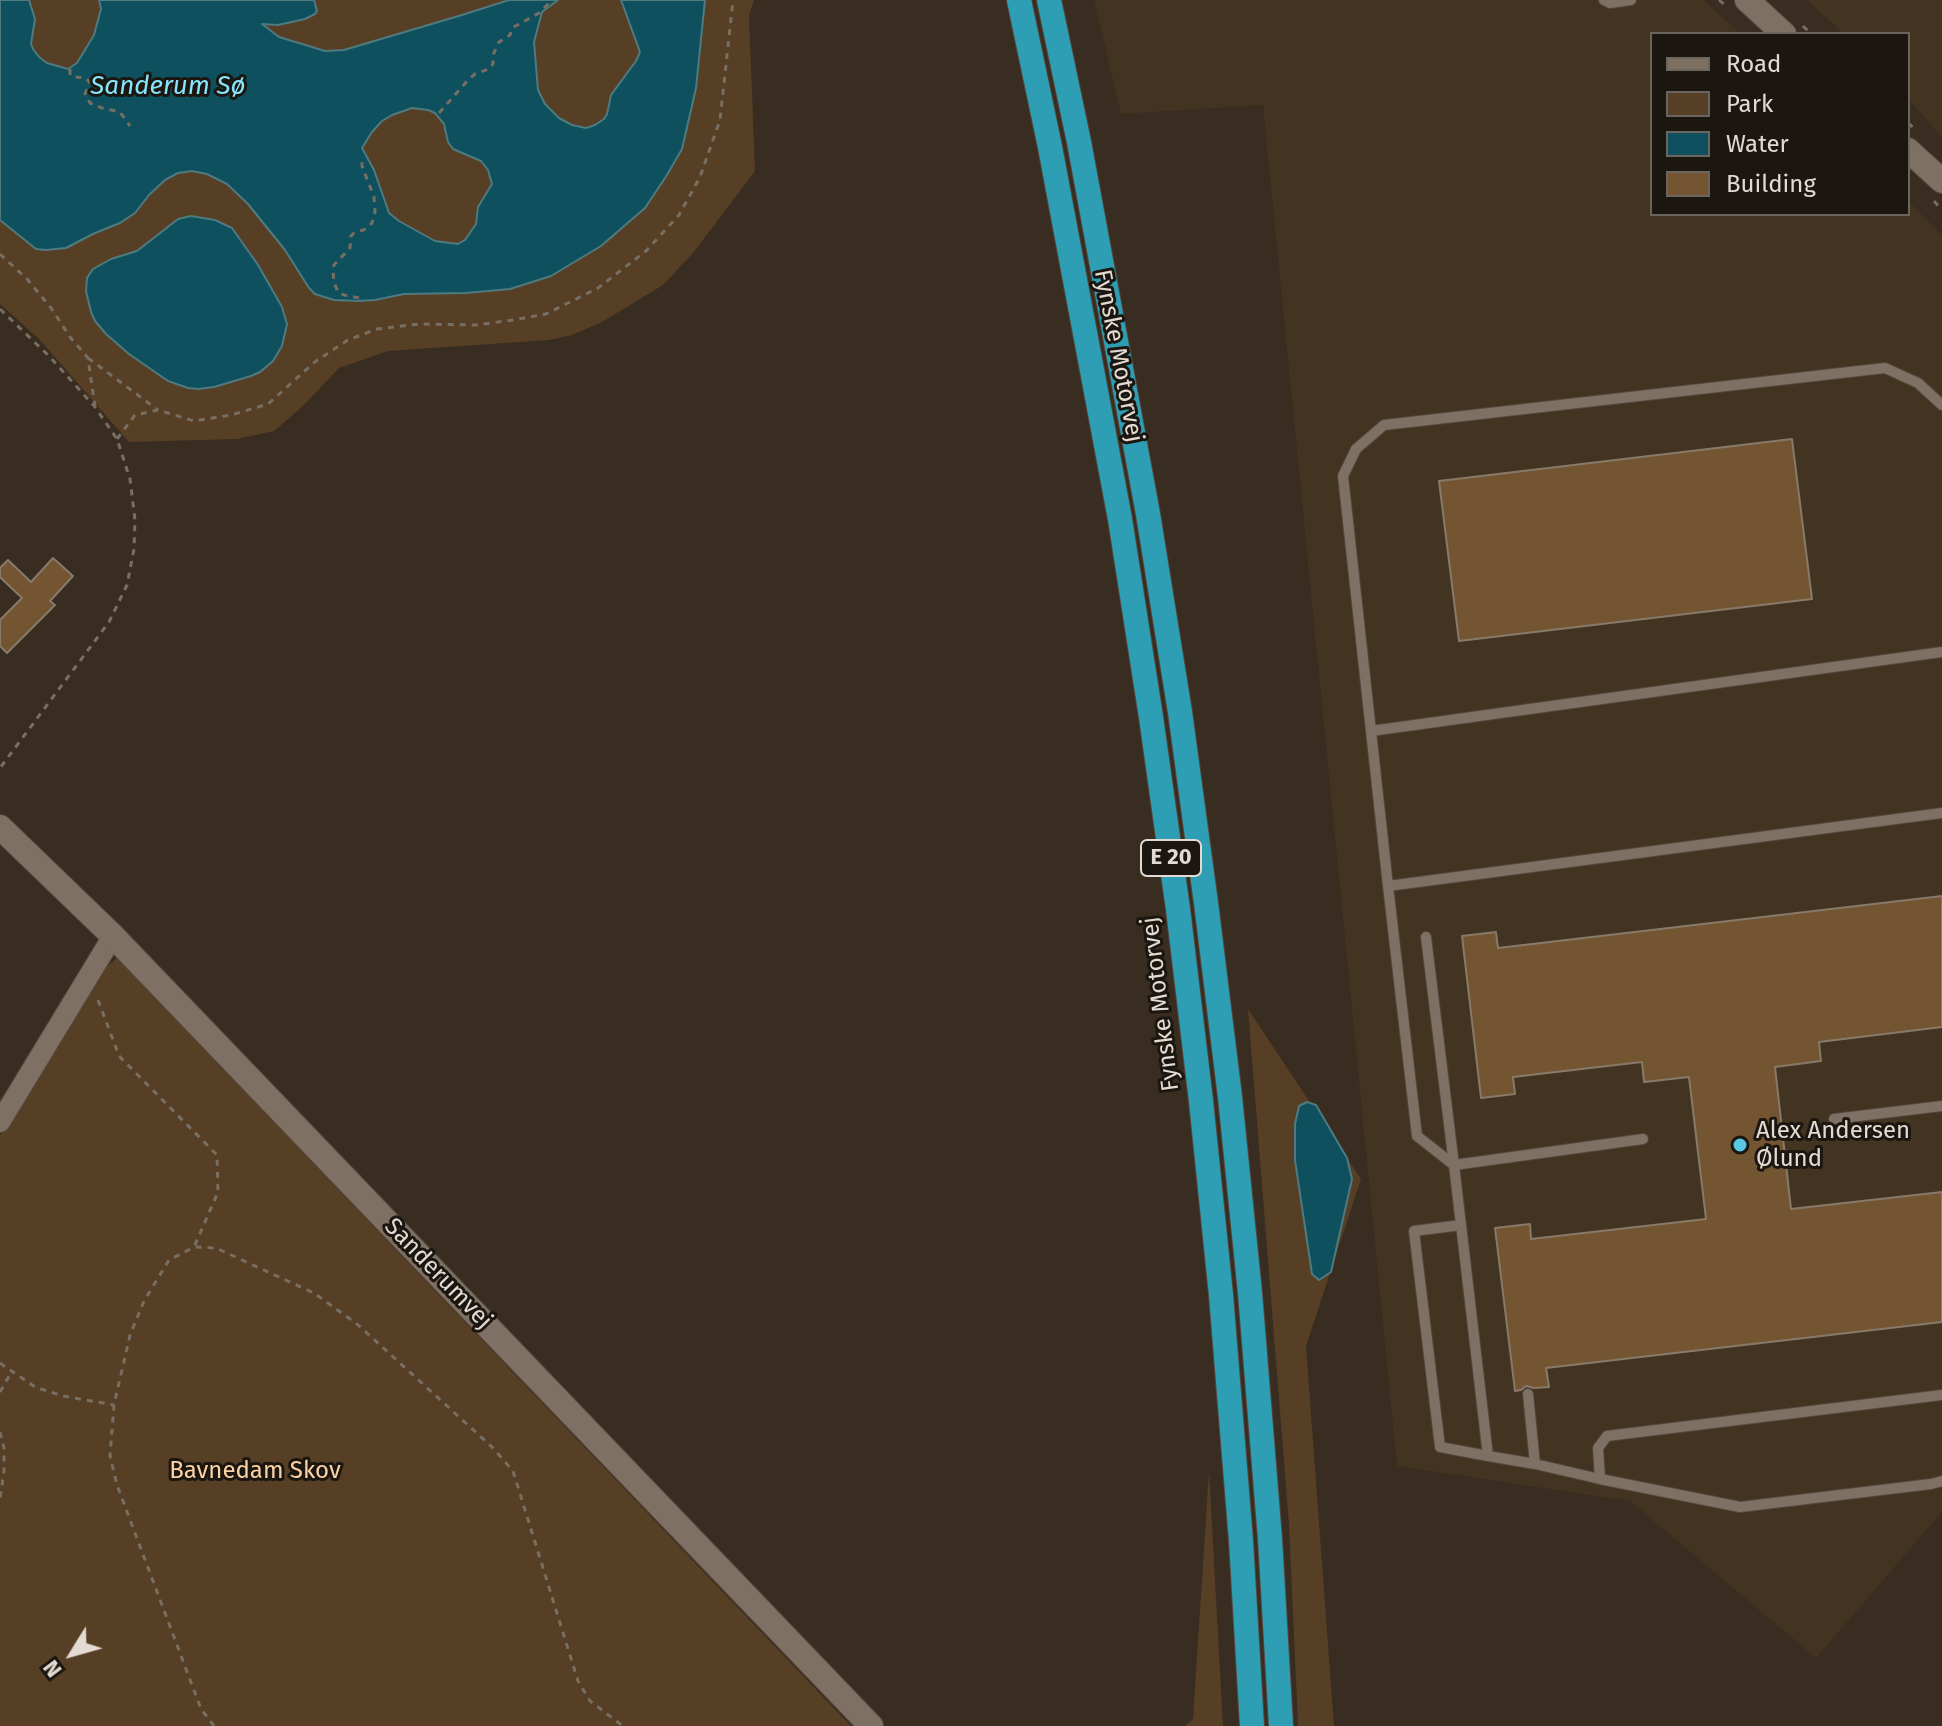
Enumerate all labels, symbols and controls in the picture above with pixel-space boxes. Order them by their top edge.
legend [1650,32,1910,216]
text: Road [1726,50,1781,78]
water label: Sanderum Sø [90,71,246,103]
text: Park [1726,90,1773,118]
text: Water [1726,130,1789,158]
text: Building [1726,170,1816,198]
street label: Fynske Motorvej [1087,267,1149,445]
road number: E 20 [1141,840,1201,876]
street label: Fynske Motorvej [1136,915,1186,1093]
place label: Alex Andersen Ølund [1756,1117,1910,1173]
marker: Alex Andersen Ølund [1731,1136,1749,1154]
street label: Sanderumvej [378,1213,498,1335]
park label: Bavnedam Skov [169,1457,341,1485]
north arrow [32,1614,112,1694]
text: N [37,1655,68,1683]

